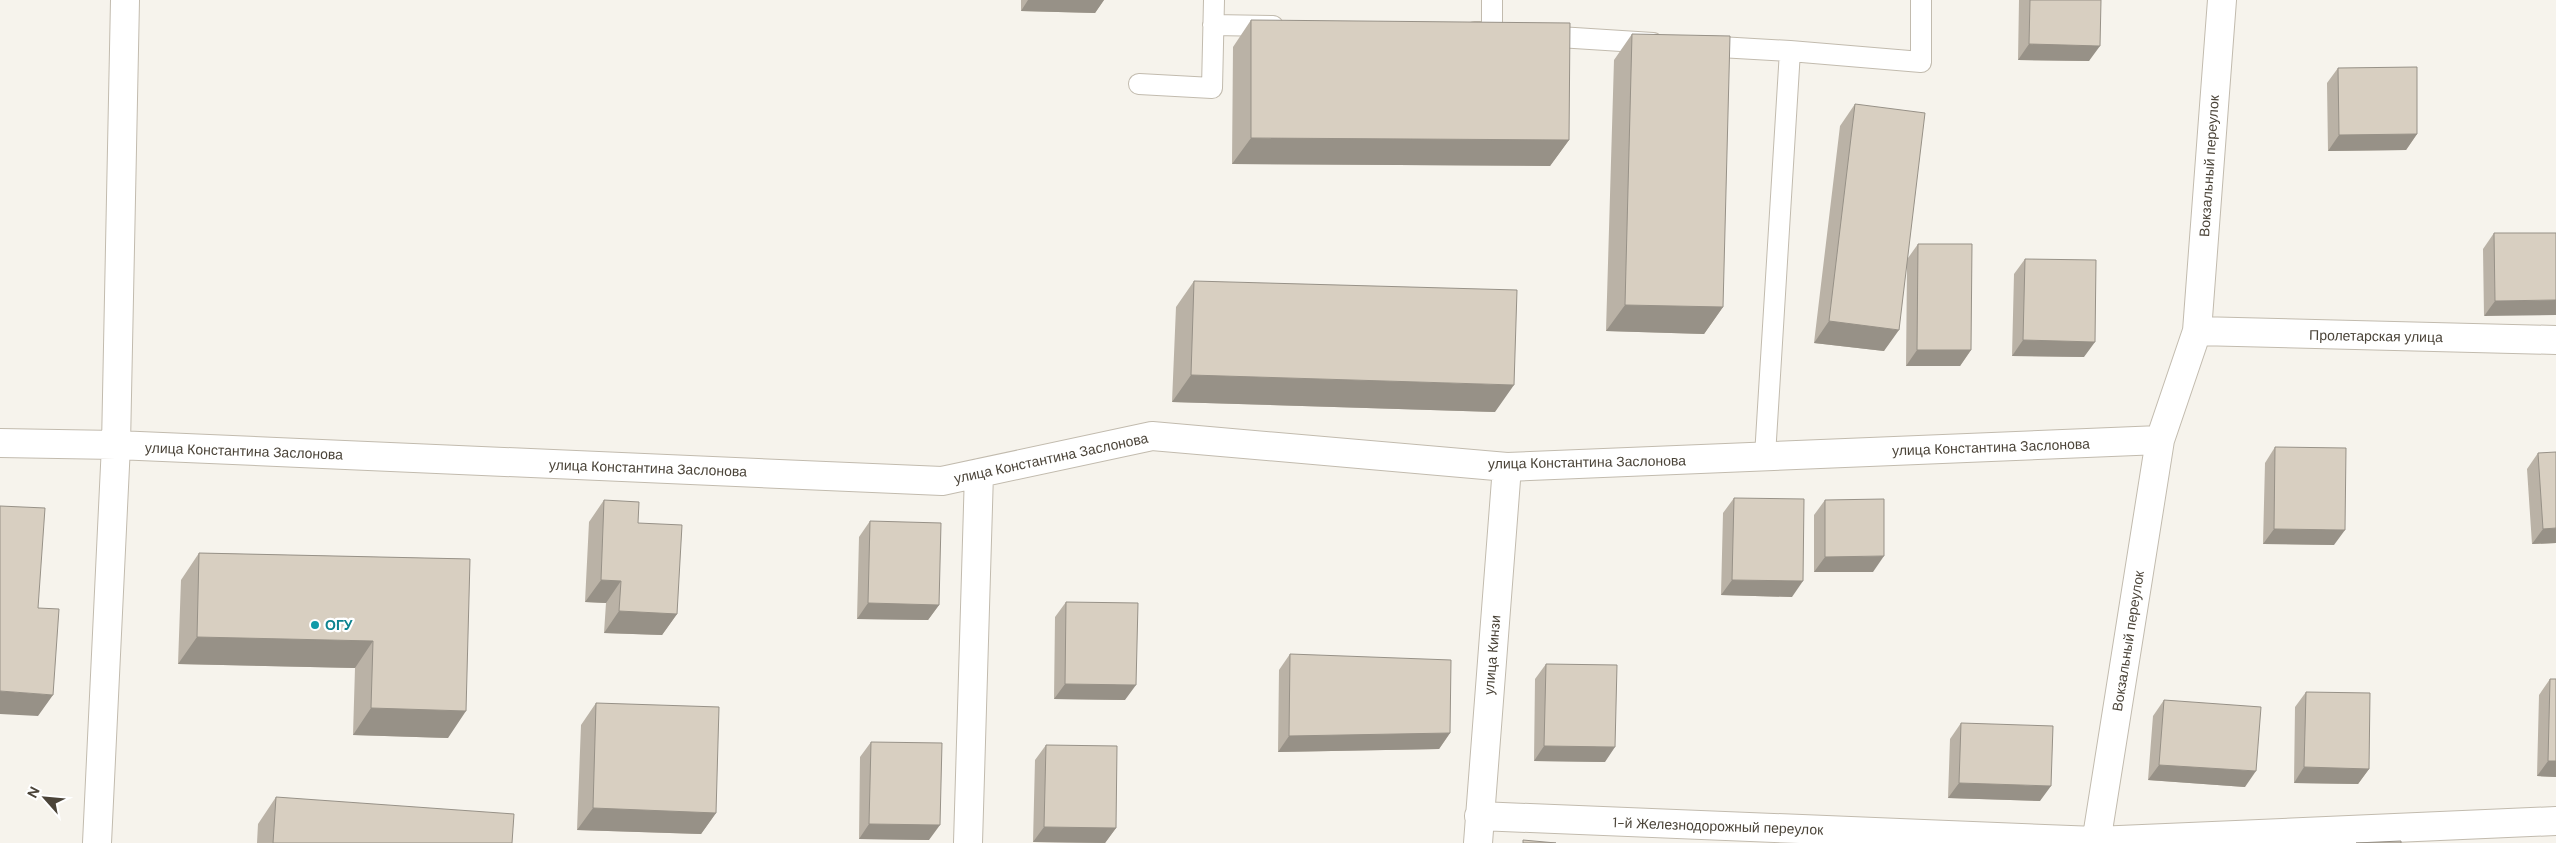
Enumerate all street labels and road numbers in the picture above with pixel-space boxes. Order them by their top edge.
street label: Вокзальный переулок [2195,94,2223,238]
street label: Пролетарская улица [2309,326,2443,346]
street label: улица Константина Заслонова [952,429,1150,487]
street label: улица Константина Заслонова [1892,435,2090,459]
street label: улица Константина Заслонова [145,439,343,463]
street label: улица Константина Заслонова [1488,451,1686,473]
street label: улица Константина Заслонова [549,456,747,480]
street label: Вокзальный переулок [2108,569,2148,713]
street label: улица Кинзи [1480,614,1504,696]
street label: 1-й Железнодорожный переулок [1612,813,1824,839]

